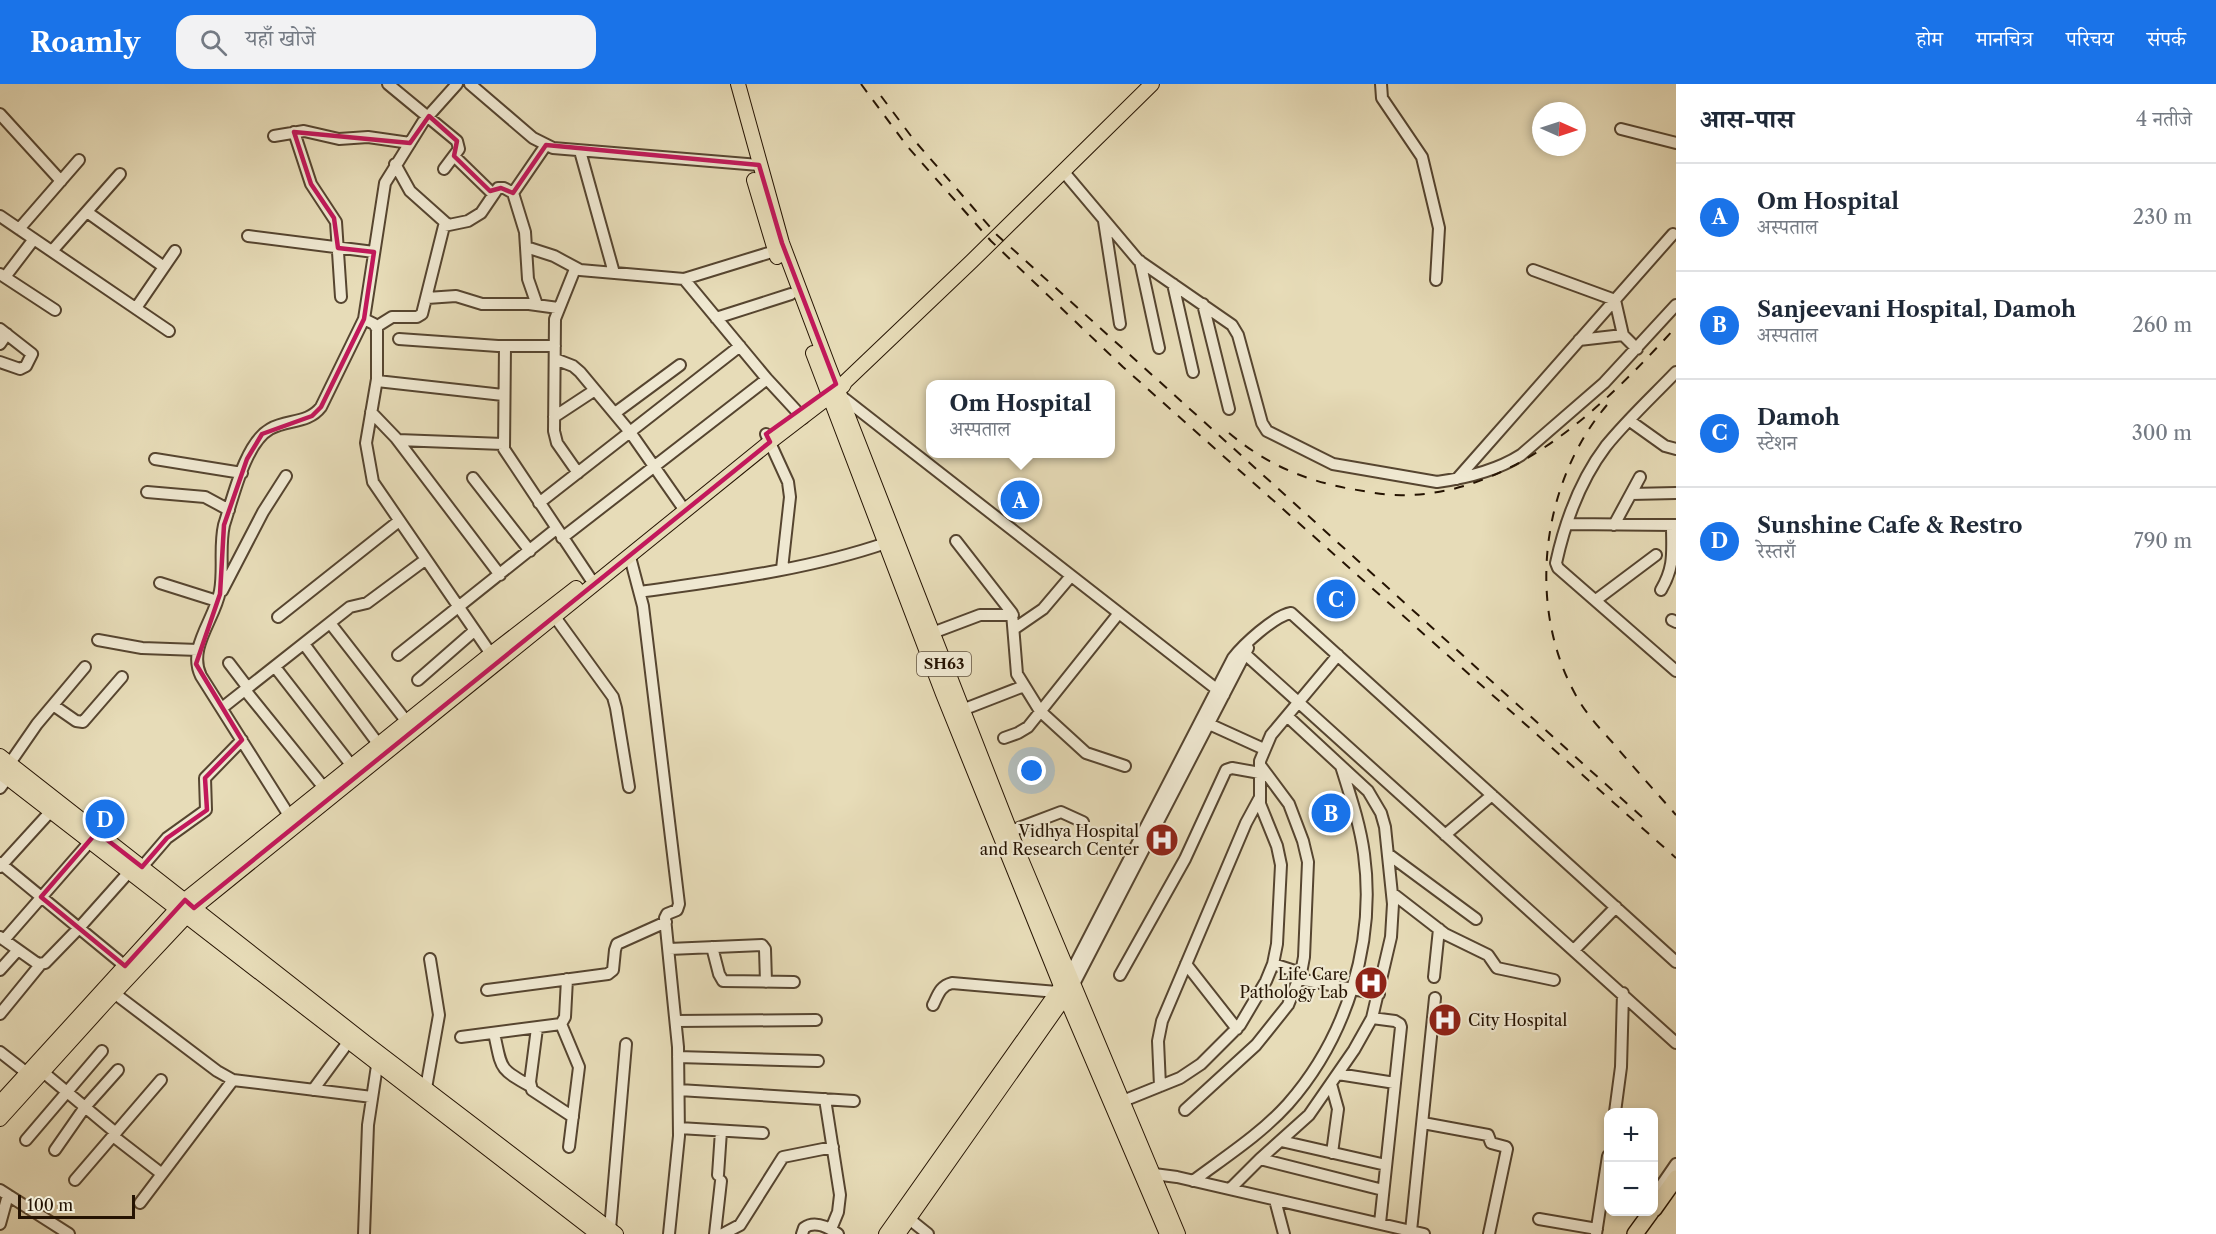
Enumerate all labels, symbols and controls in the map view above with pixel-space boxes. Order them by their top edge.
search box [176,15,596,69]
text: Roamly [30,25,140,59]
text: यहाँ खोजें [245,25,315,52]
icon: search [197,26,230,59]
text: होम [1916,26,1943,51]
text: मानचित्र [1976,26,2033,51]
text: परिचय [2066,26,2114,51]
text: संपर्क [2147,26,2186,51]
north arrow [1532,102,1586,156]
text: आस-पास [1700,103,1794,135]
text: 4 नतीजे [2136,107,2192,131]
text: Om Hospital [1757,188,1899,215]
text: A [1712,205,1727,229]
text: 230 m [2133,205,2192,229]
text: अस्पताल [1757,215,1818,239]
text: Sanjeevani Hospital, Damoh [1757,296,2076,323]
text: B [1712,313,1727,337]
text: 260 m [2132,313,2192,337]
text: अस्पताल [1757,323,1818,347]
popup [926,380,1115,458]
text: Om Hospital [949,390,1092,417]
text: Damoh [1757,404,1840,431]
text: अस्पताल [949,417,1010,441]
text: C [1711,421,1728,445]
text: 300 m [2132,421,2192,445]
text: स्टेशन [1757,431,1797,455]
pin: A [1000,478,1040,522]
text: Sunshine Cafe & Restro [1757,512,2022,539]
text: D [1711,529,1728,553]
text: 790 m [2134,529,2192,553]
text: रेस्तराँ [1757,539,1795,563]
pin: C [1316,576,1356,622]
road number: SH63 [917,652,971,676]
your location [1017,756,1046,785]
pin: B [1312,790,1350,836]
pin: D [86,796,124,842]
place label: Vidhya Hospital and Research Center [980,821,1139,859]
hospital icon: Vidhya Hospital and Research Center [1144,822,1180,858]
place label: Life Care Pathology Lab [1239,964,1348,1002]
hospital icon: Life Care Pathology Lab [1353,965,1389,1001]
hospital icon: City Hospital [1427,1002,1463,1038]
place label: City Hospital [1468,1010,1567,1030]
map controls [1604,1108,1658,1216]
button: + [1604,1108,1658,1162]
button: − [1604,1162,1658,1216]
scale bar [18,1192,135,1220]
text: 100 m [27,1195,73,1215]

